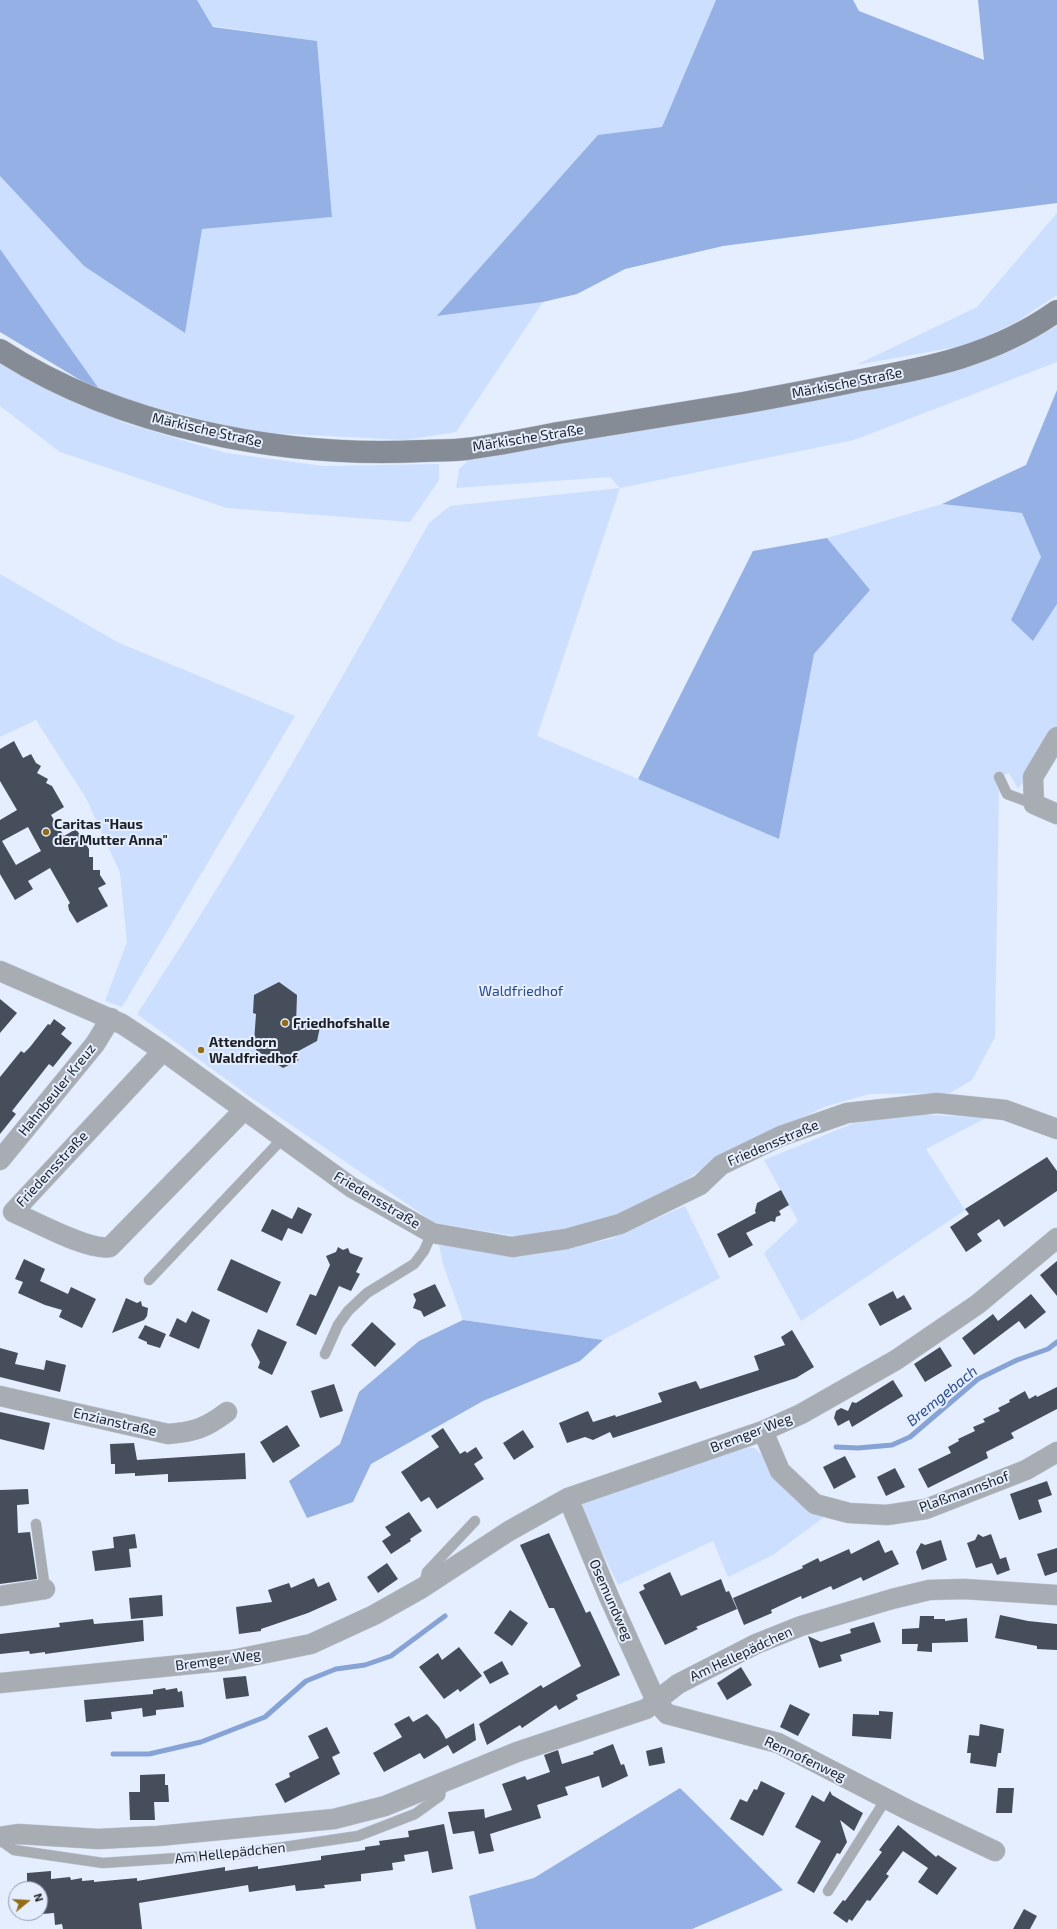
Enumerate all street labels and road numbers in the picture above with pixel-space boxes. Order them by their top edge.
street label: Märkische Straße [790,364,904,402]
street label: Märkische Straße [150,409,264,451]
street label: Märkische Straße [471,421,585,455]
street label: Hahnbeuler Kreuz [15,1041,99,1139]
street label: Friedensstraße [725,1116,821,1170]
street label: Friedensstraße [13,1128,91,1210]
street label: Friedensstraße [331,1168,423,1232]
street label: Enzianstraße [72,1404,158,1440]
street label: Bremger Weg [708,1410,794,1456]
street label: Plaßmannshof [917,1468,1011,1516]
street label: Osemundweg [586,1557,636,1643]
street label: Am Hellepädchen [687,1623,795,1685]
street label: Bremger Weg [174,1646,262,1674]
street label: Rennofenweg [762,1733,848,1785]
street label: Am Hellepädchen [174,1839,286,1867]

